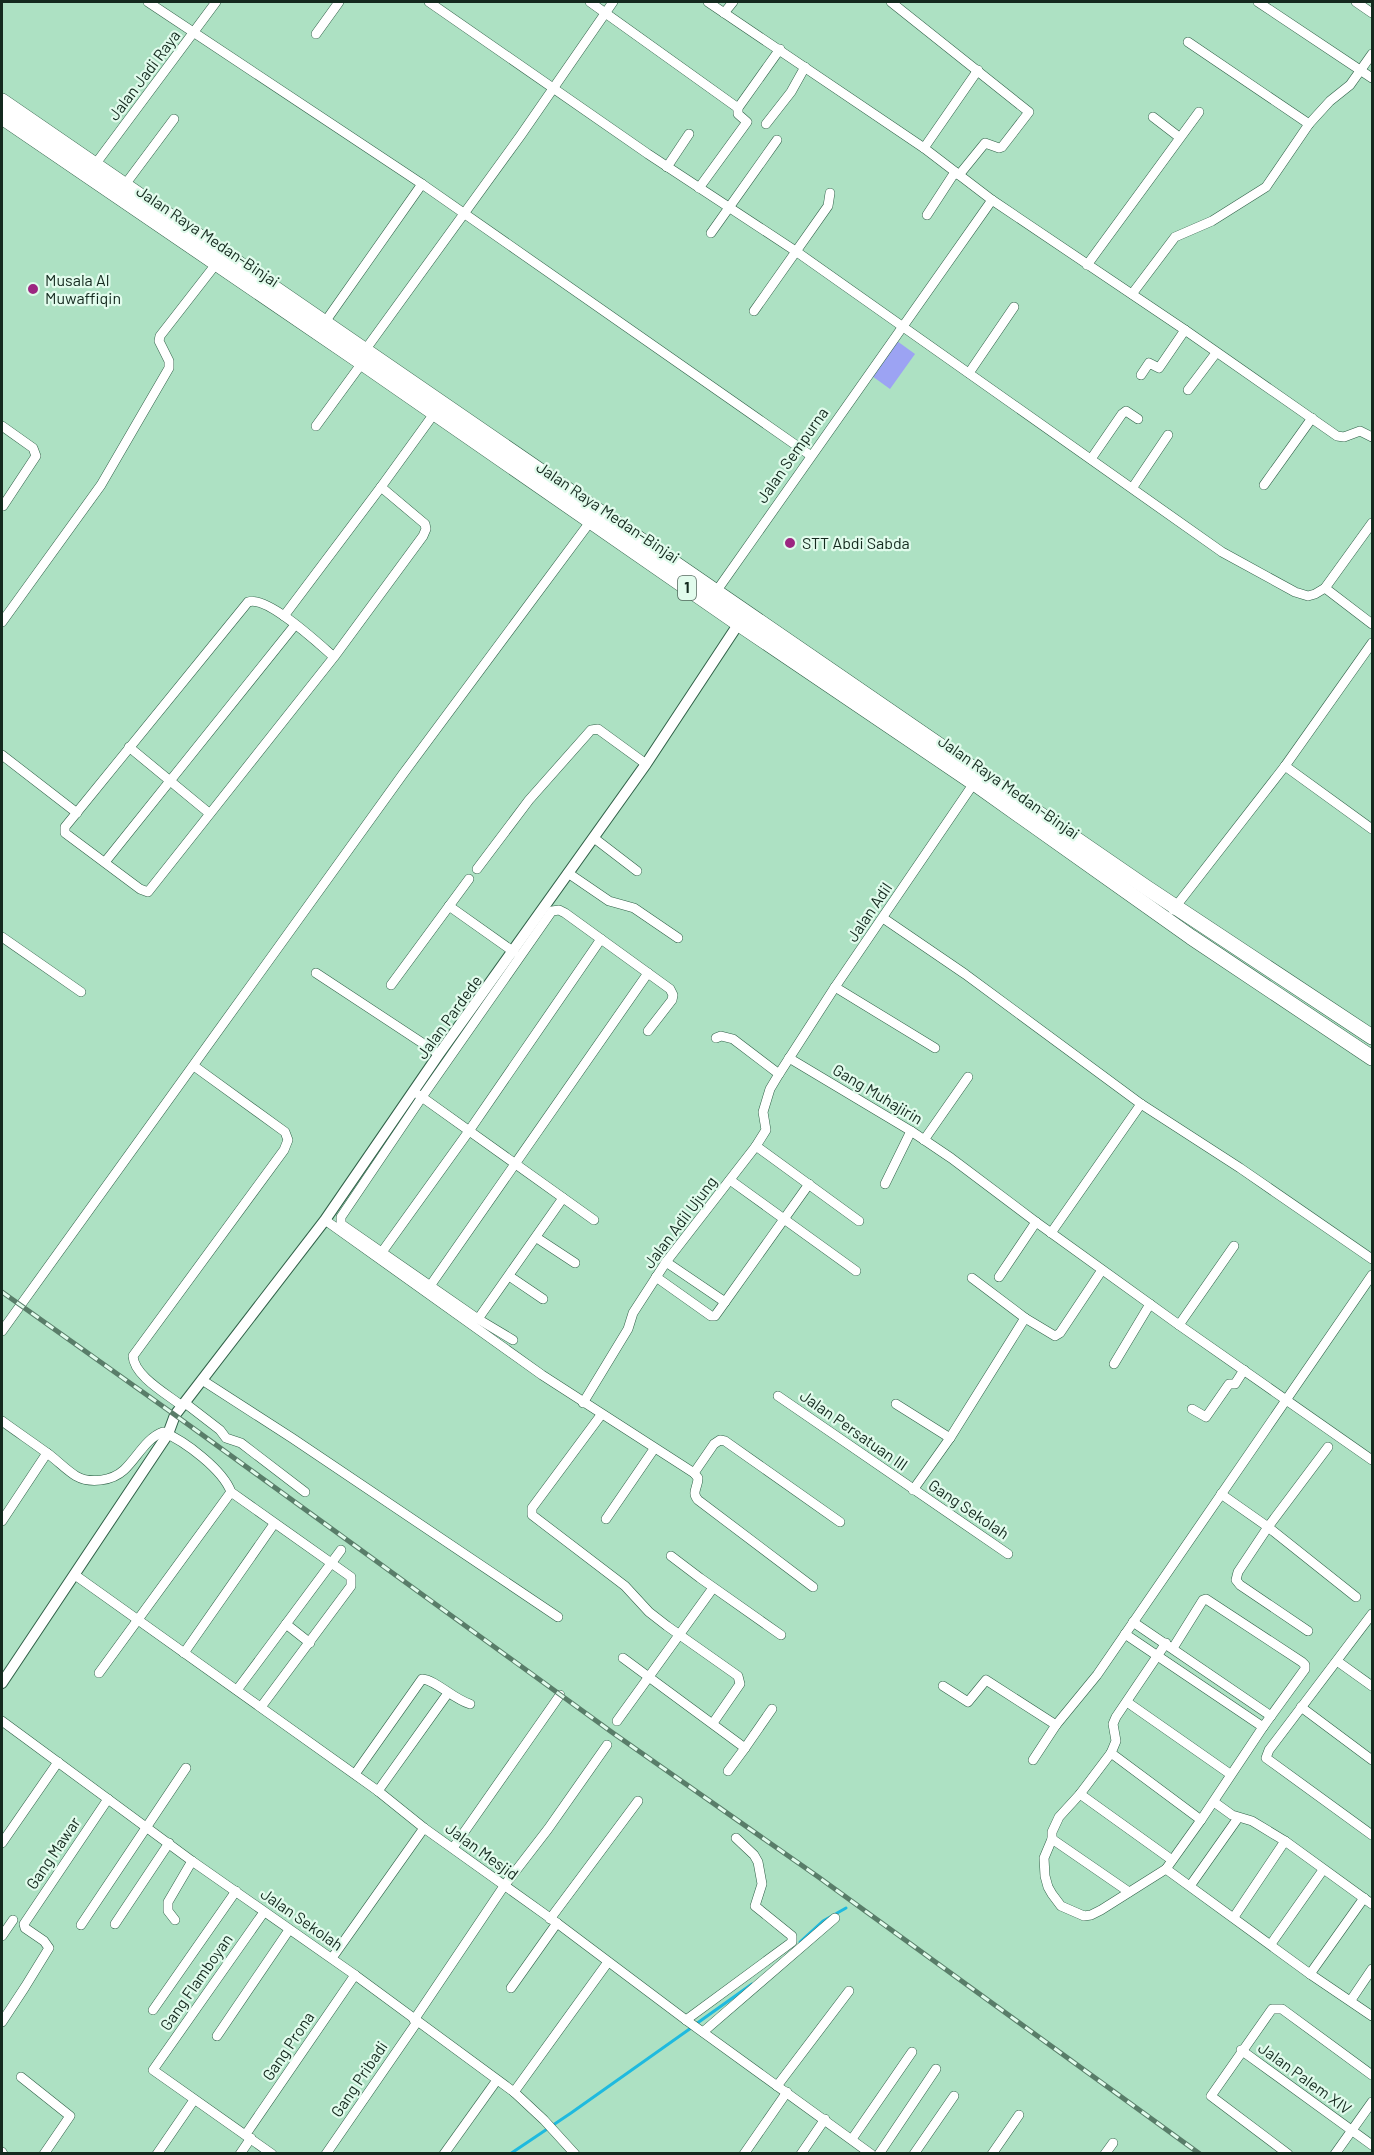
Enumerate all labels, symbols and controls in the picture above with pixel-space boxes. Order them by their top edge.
street label: Jalan Jadi Raya [104,26,184,123]
street label: Jalan Raya Medan-Binjai [133,181,283,290]
place label: Musala Al Muwaffiqin [45,270,121,307]
marker: Musala Al Muwaffiqin [26,282,40,296]
street label: Jalan Sempurna [752,403,832,506]
street label: Jalan Raya Medan-Binjai [533,457,683,566]
place label: STT Abdi Sabda [802,533,910,552]
marker: STT Abdi Sabda [783,536,797,550]
road number: 1 [678,576,696,600]
street label: Jalan Raya Medan-Binjai [935,731,1084,843]
street label: Jalan Adil [842,879,895,945]
street label: Jalan Pardede [412,971,485,1062]
street label: Gang Muhajirin [830,1059,927,1128]
street label: Jalan Adil Ujung [639,1172,720,1271]
street label: Jalan Persatuan III [797,1385,912,1474]
street label: Gang Sekolah [925,1475,1013,1542]
street label: Gang Mawar [21,1813,84,1892]
street label: Jalan Mesjid [442,1818,522,1883]
street label: Jalan Sekolah [258,1883,347,1954]
street label: Gang Flamboyan [155,1930,236,2034]
street label: Gang Prona [258,2008,318,2084]
street label: Gang Pribadi [326,2037,391,2120]
street label: Jalan Palem XIV [1255,2037,1356,2118]

